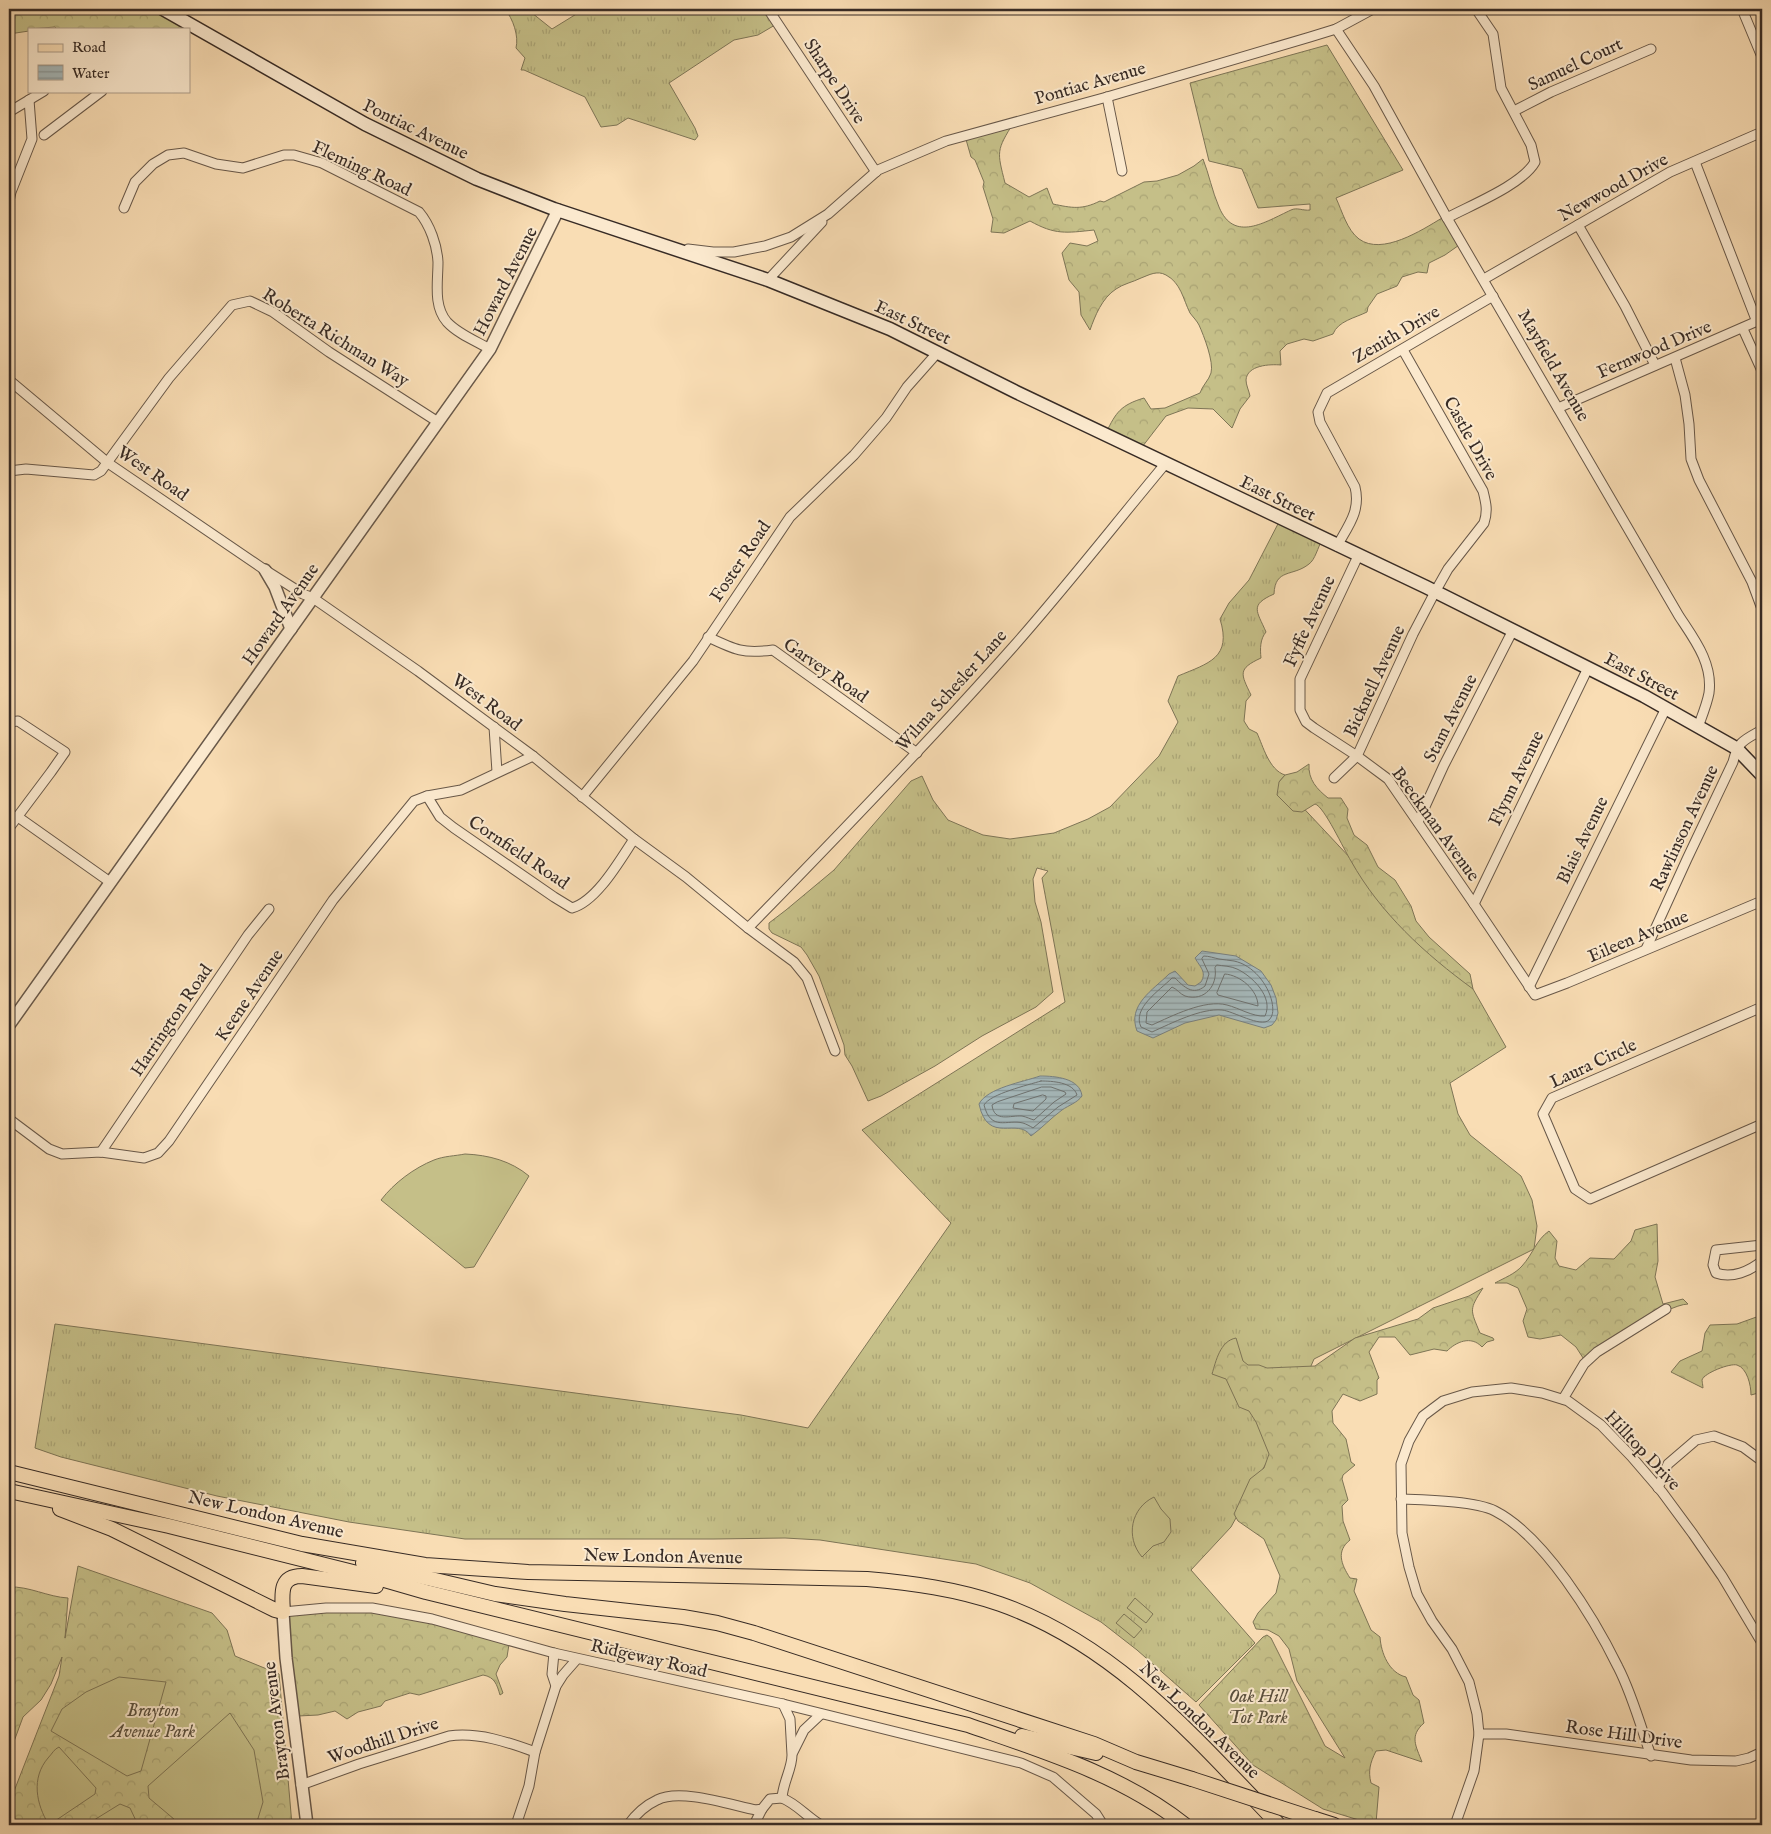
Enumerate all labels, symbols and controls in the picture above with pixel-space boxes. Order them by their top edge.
legend [28,28,190,92]
street label: Samuel Court [1525,33,1627,97]
street label: Sharpe Drive [798,35,870,129]
text: Road [72,38,107,57]
street label: Pontiac Avenue [1032,58,1149,111]
text: Water [72,64,110,83]
street label: Pontiac Avenue [359,95,472,166]
street label: Fleming Road [308,136,415,203]
street label: Newwood Drive [1555,149,1673,228]
street label: Howard Avenue [469,223,544,340]
street label: Roberta Richman Way [257,284,413,393]
street label: East Street [871,296,954,351]
street label: Zenith Drive [1349,301,1444,369]
street label: Mayfield Avenue [1511,306,1594,426]
street label: Fernwood Drive [1594,316,1715,385]
street label: Castle Drive [1437,393,1502,485]
street label: West Road [112,441,192,507]
street label: East Street [1236,471,1319,528]
street label: Foster Road [706,517,777,607]
street label: Howard Avenue [238,559,325,670]
street label: Fyffe Avenue [1279,572,1342,671]
street label: Bicknell Avenue [1339,622,1411,741]
street label: Wilma Schesler Lane [891,625,1013,757]
street label: Garvey Road [778,634,872,709]
street label: East Street [1600,648,1683,707]
street label: West Road [447,669,526,737]
street label: Stam Avenue [1419,671,1483,767]
street label: Flynn Avenue [1484,727,1550,830]
street label: Rawlinson Avenue [1646,762,1725,895]
street label: Beeckman Avenue [1386,763,1484,887]
street label: Blais Avenue [1552,793,1614,888]
street label: Cornfield Road [463,811,573,896]
street label: Eileen Avenue [1585,906,1692,969]
street label: Keene Avenue [211,945,290,1046]
street label: Harrington Road [126,960,219,1081]
street label: Laura Circle [1547,1034,1641,1094]
street label: Hilltop Drive [1599,1406,1685,1496]
street label: New London Avenue [186,1486,346,1545]
street label: New London Avenue [583,1545,743,1570]
street label: Ridgeway Road [588,1635,710,1684]
street label: New London Avenue [1134,1658,1264,1785]
street label: Brayton Avenue [259,1660,296,1781]
park label: Oak Hill Tot Park [1228,1686,1289,1730]
park label: Brayton Avenue Park [109,1700,195,1744]
street label: Woodhill Drive [325,1713,442,1770]
street label: Rose Hill Drive [1564,1716,1684,1755]

